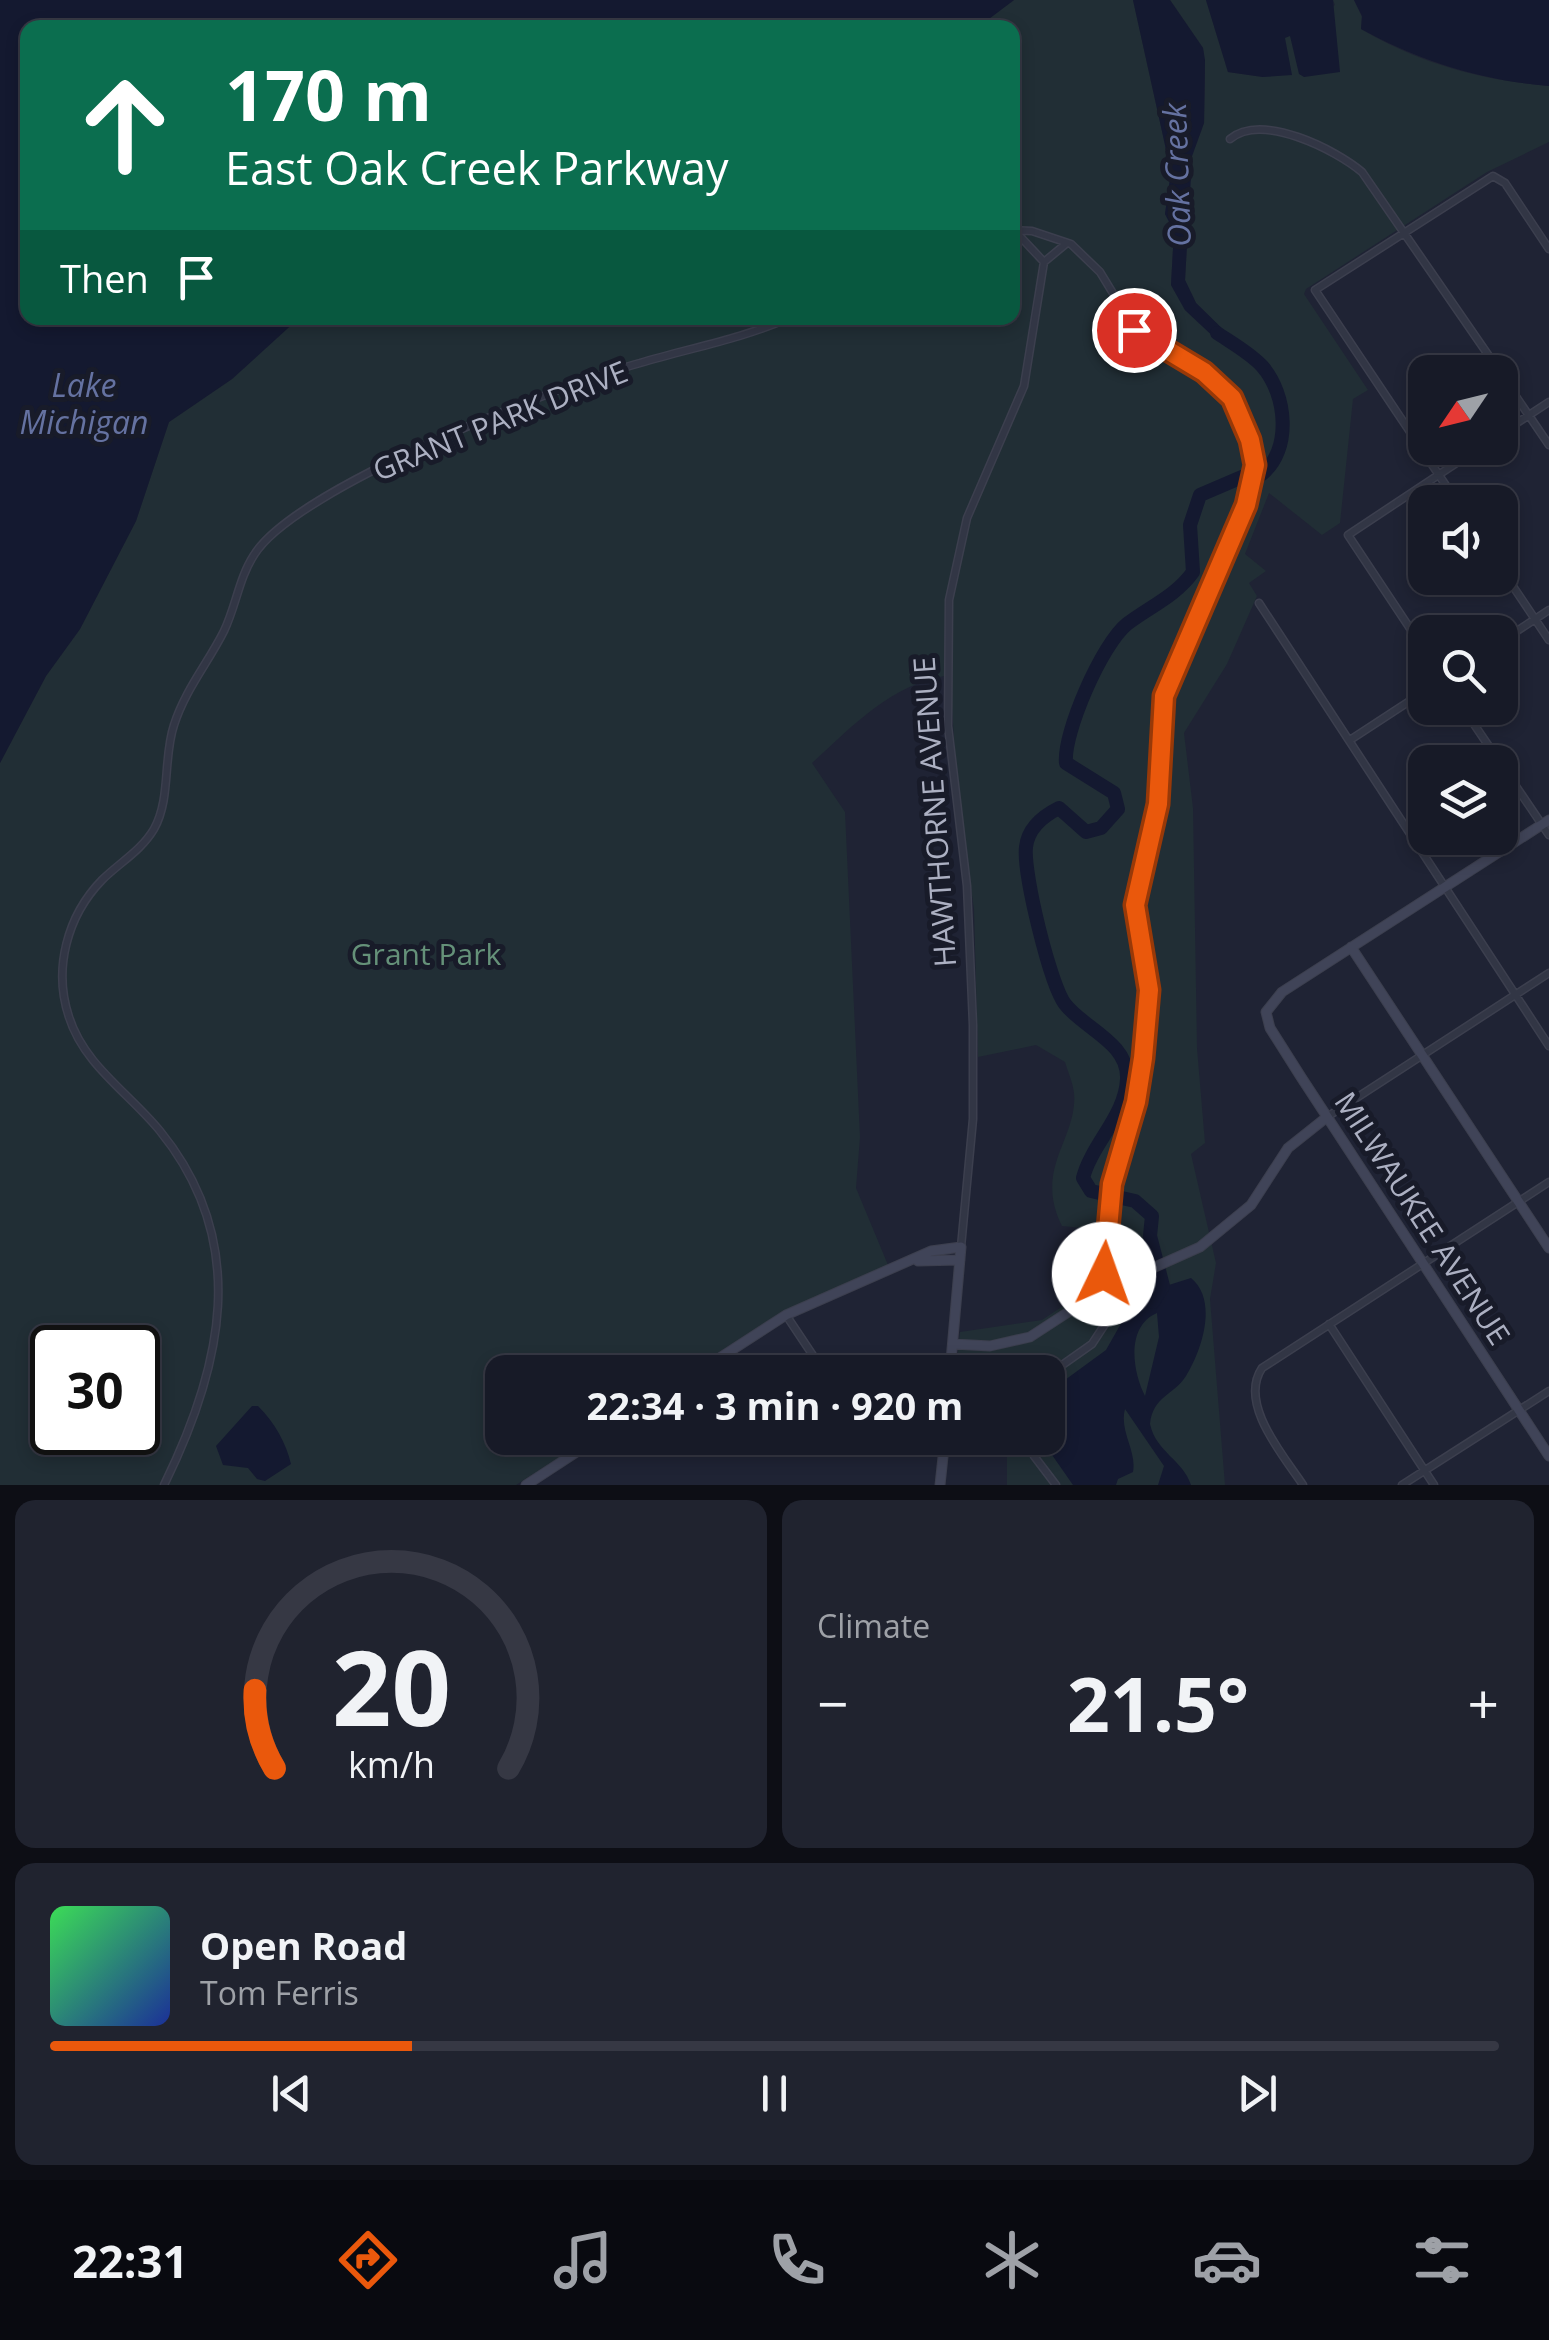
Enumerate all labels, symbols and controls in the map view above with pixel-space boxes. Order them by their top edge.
text: 170 m [225,46,432,142]
icon: ahead [60,60,190,190]
water label: Oak Creek [1152,101,1200,248]
text: East Oak Creek Parkway [225,137,729,198]
icon: arrive [169,250,224,305]
text: Then [60,252,149,304]
pin [1092,288,1177,373]
icon: arrive [1107,303,1162,358]
street label: GRANT PARK DRIVE [367,350,633,490]
north arrow [1408,355,1518,465]
map controls [1408,355,1518,855]
water label: Lake Michigan [19,363,149,443]
button: sound [1408,485,1518,595]
button: search [1408,615,1518,725]
street label: HAWTHORNE AVENUE [903,655,965,969]
button: layers [1408,745,1518,855]
park label: Grant Park [351,933,501,974]
street label: MILWAUKEE AVENUE [1326,1084,1520,1352]
position arrow [1052,1222,1156,1326]
speed limit sign: 30 [30,1325,160,1455]
text: 22:34 · 3 min · 920 m [587,1379,963,1431]
text: Climate [817,1604,930,1647]
text: 20 [332,1615,450,1756]
text: 21.5° [1067,1652,1249,1754]
text: − [817,1665,848,1740]
text: + [1468,1665,1499,1740]
text: km/h [348,1740,434,1788]
text: Open Road [200,1919,407,1971]
text: Tom Ferris [200,1971,359,2014]
icon: previous [264,2066,319,2121]
icon: pause [747,2066,802,2121]
icon: next [1230,2066,1285,2121]
icon: directions [333,2225,403,2295]
icon: music [548,2225,618,2295]
icon: phone [762,2225,832,2295]
icon: climate [977,2225,1047,2295]
icon: car [1192,2225,1262,2295]
icon: filters [1407,2225,1477,2295]
text: 22:31 [72,2230,188,2291]

